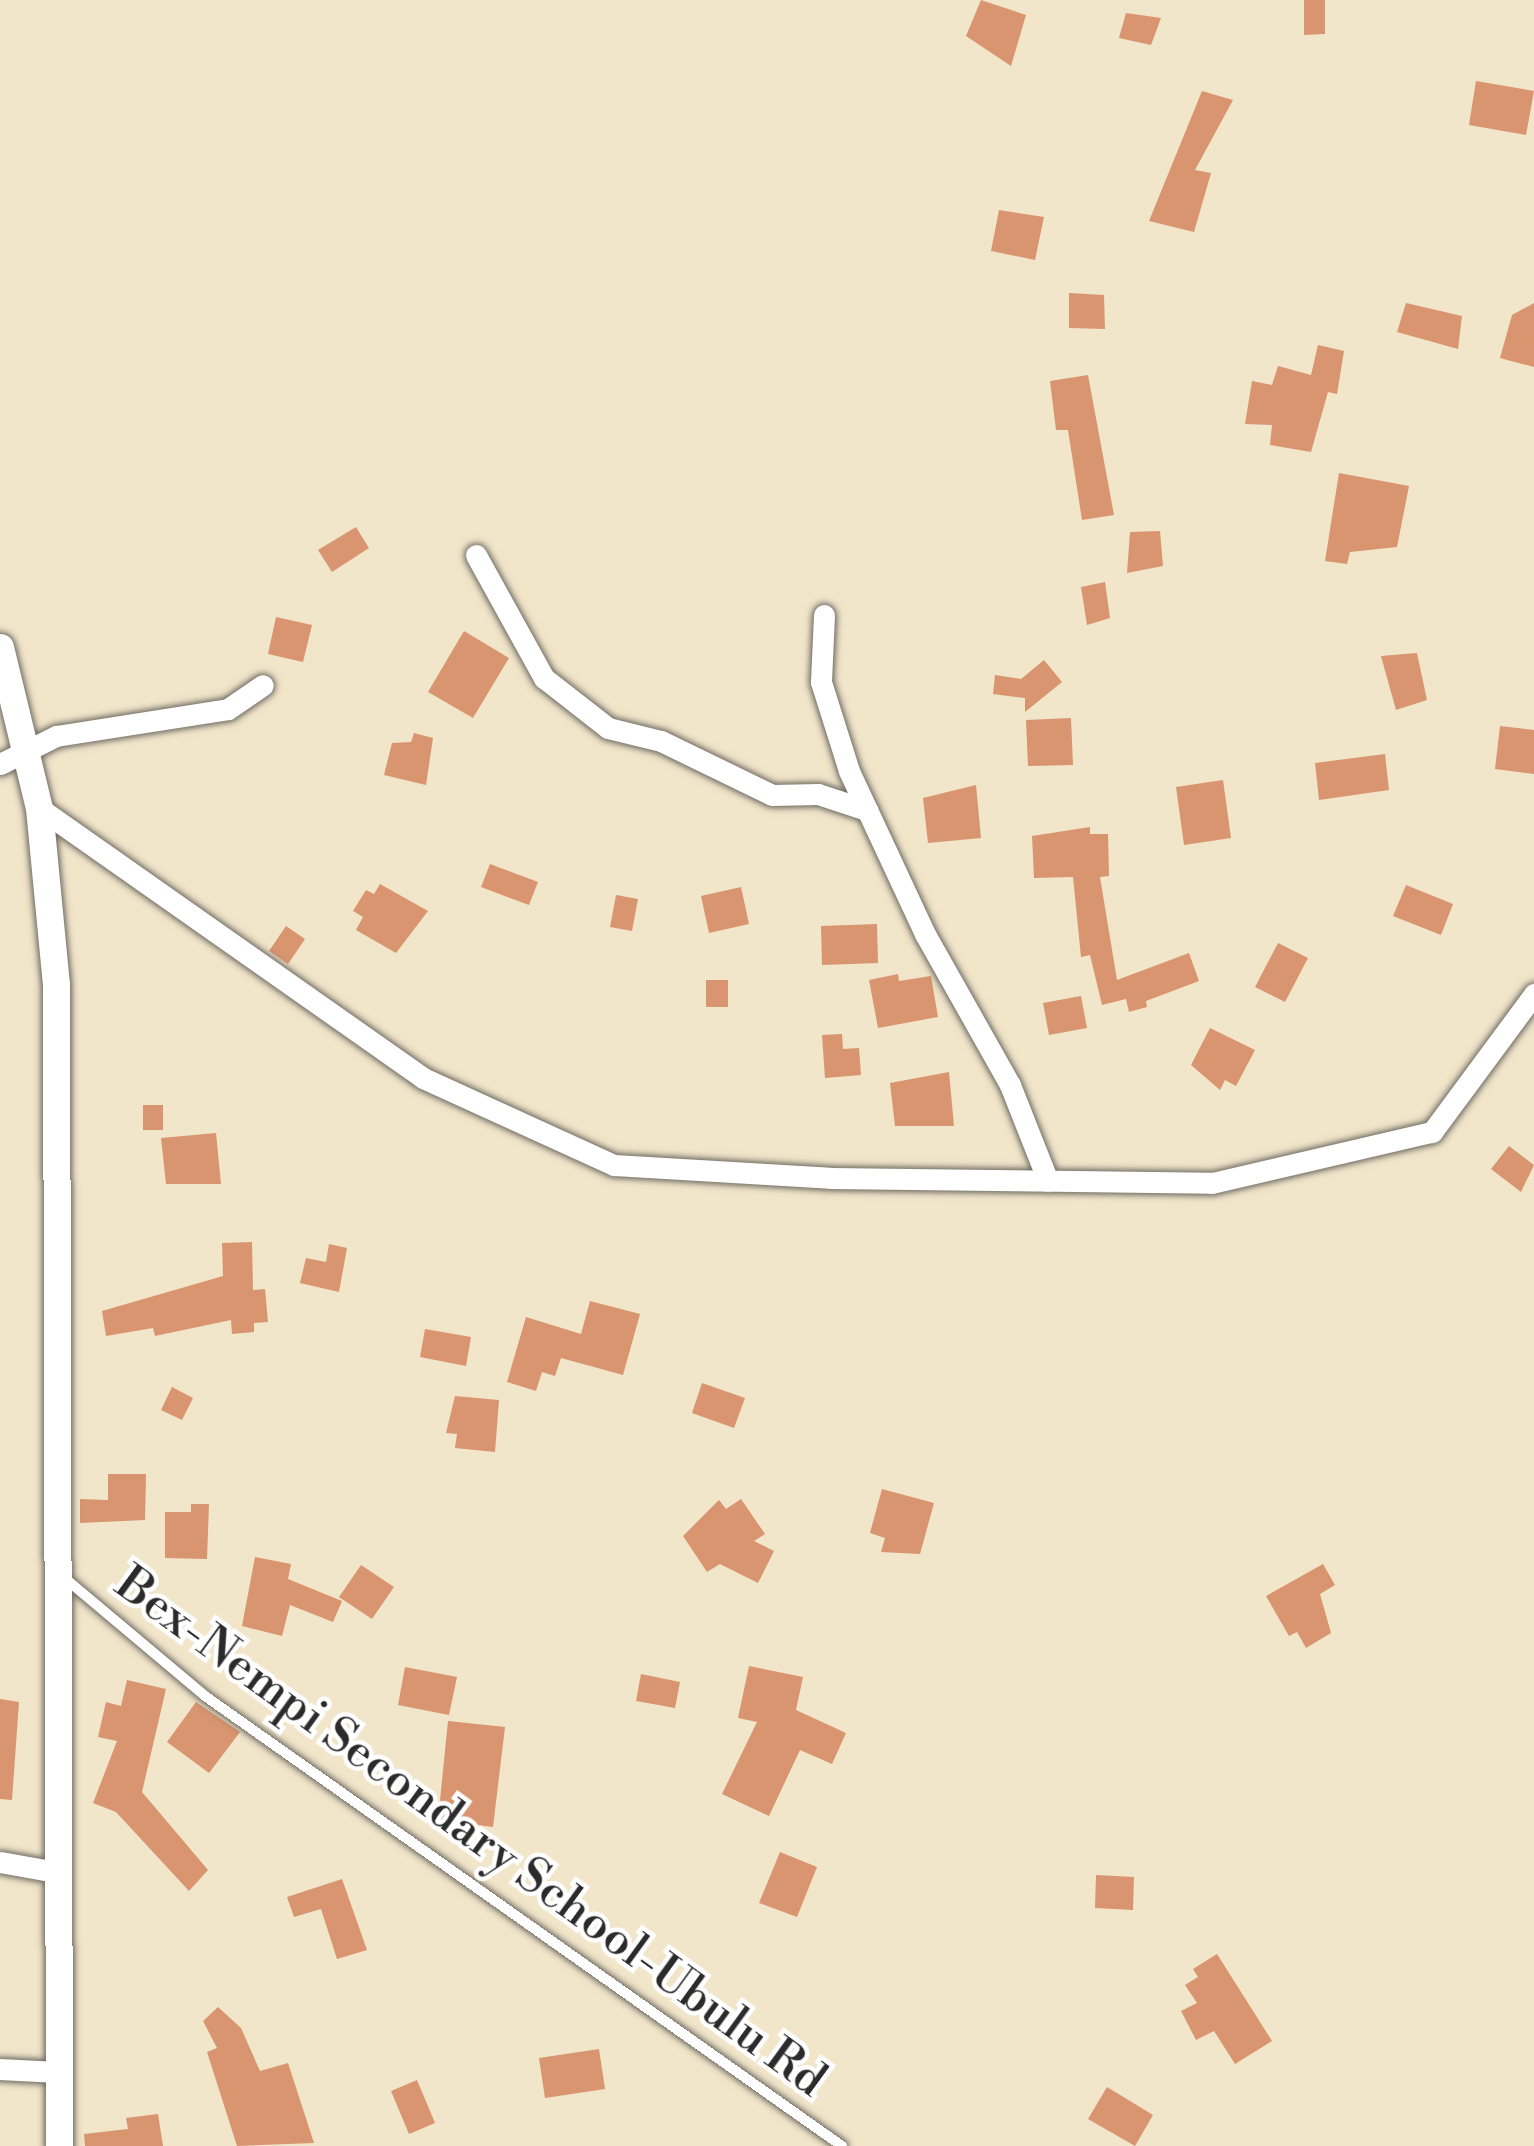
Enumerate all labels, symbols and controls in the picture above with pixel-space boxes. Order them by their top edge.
street label: Bex-Nempi Secondary School-Ubulu Rd [104,1556,836,2110]

